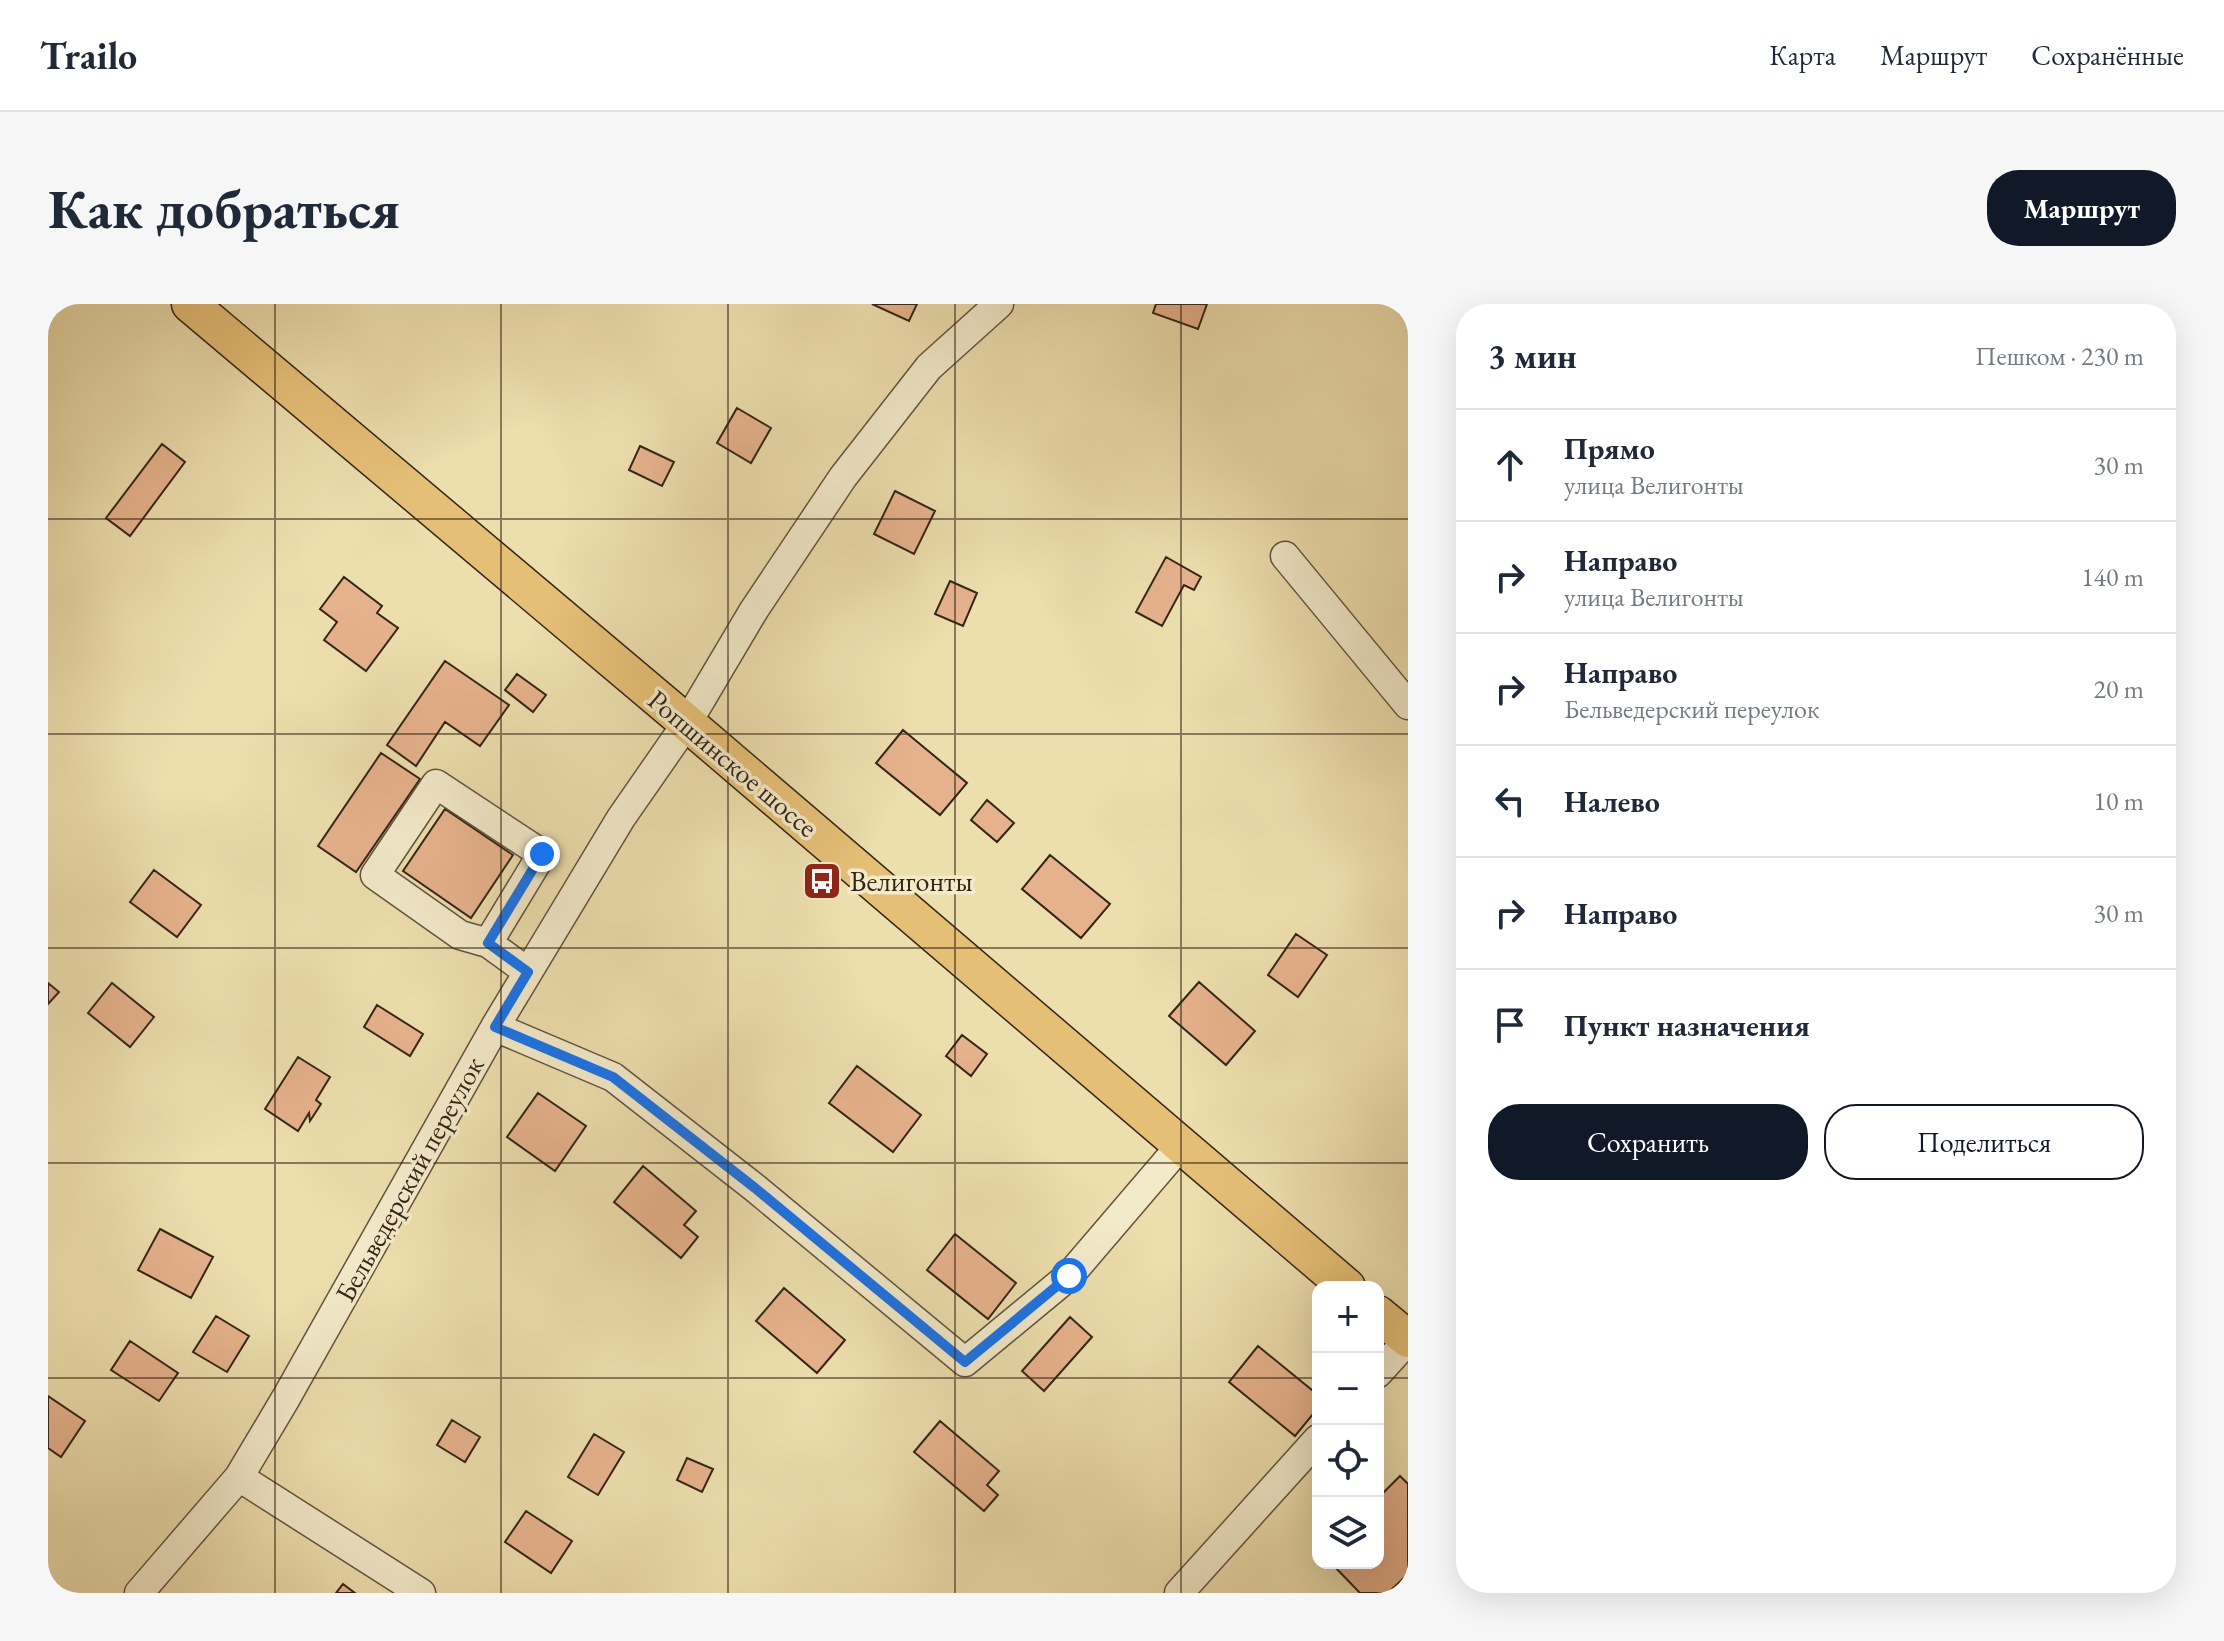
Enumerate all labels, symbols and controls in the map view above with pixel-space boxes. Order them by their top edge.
text: Trailo [40,31,137,80]
text: Карта [1769,37,1836,73]
text: Маршрут [1880,37,1987,73]
text: Сохранённые [2031,37,2184,73]
button: Маршрут [1987,170,2176,246]
text: Как добраться [48,172,400,245]
text: 3 мин [1488,334,1577,378]
text: Пешком · 230 m [1975,339,2144,373]
text: Прямо [1564,429,1655,468]
icon: ahead [1488,443,1532,487]
text: 30 m [2094,448,2144,482]
text: улица Велигонты [1564,468,1744,502]
text: Направо [1564,541,1677,580]
icon: right [1488,555,1532,599]
text: 140 m [2081,560,2144,594]
text: улица Велигонты [1564,580,1744,614]
text: Направо [1564,653,1677,692]
icon: right [1488,667,1532,711]
text: 20 m [2094,672,2144,706]
street label: Ропшинское шоссе [641,681,825,845]
text: Бельведерский переулок [1564,692,1819,726]
icon: left [1488,779,1532,823]
text: Налево [1564,782,1660,821]
text: 10 m [2094,784,2144,818]
route end [524,836,560,872]
bus stop icon: Велигонты [801,860,843,902]
place label: Велигонты [850,863,973,899]
icon: right [1488,891,1532,935]
text: Направо [1564,894,1677,933]
text: 30 m [2094,896,2144,930]
icon: arrive [1488,1003,1532,1047]
text: Пункт назначения [1564,1006,1810,1045]
street label: Бельведерский переулок [327,1050,491,1308]
button: Сохранить [1488,1104,1808,1180]
button: Поделиться [1824,1104,2144,1180]
route start [1051,1258,1087,1294]
map controls [1312,1281,1384,1569]
button: + [1312,1281,1384,1353]
button: − [1312,1353,1384,1425]
button: locate [1312,1425,1384,1497]
button: layers [1312,1497,1384,1569]

